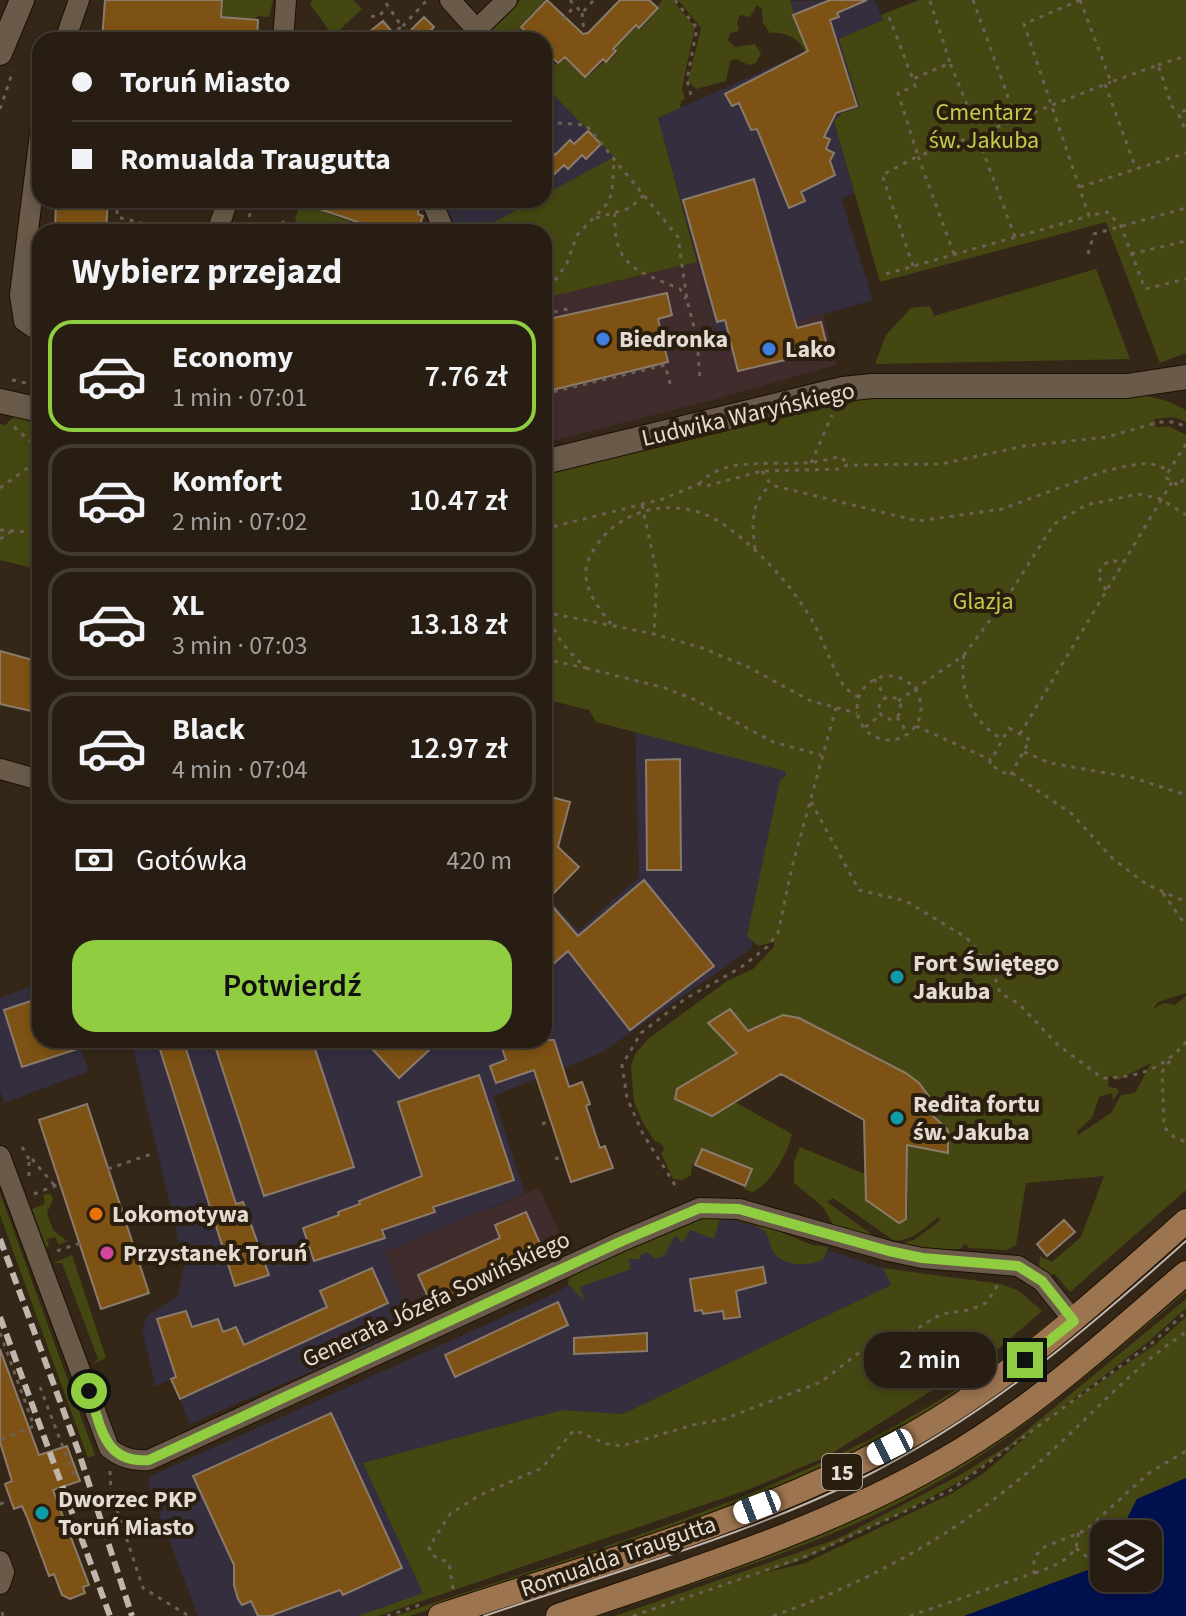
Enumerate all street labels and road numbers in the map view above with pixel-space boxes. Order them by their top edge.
street label: Ludwika Waryńskiego [638,373,858,456]
street label: Generała Józefa Sowińskiego [297,1222,576,1377]
road number: 15 [822,1454,862,1490]
street label: Romualda Traugutta [516,1507,721,1606]

